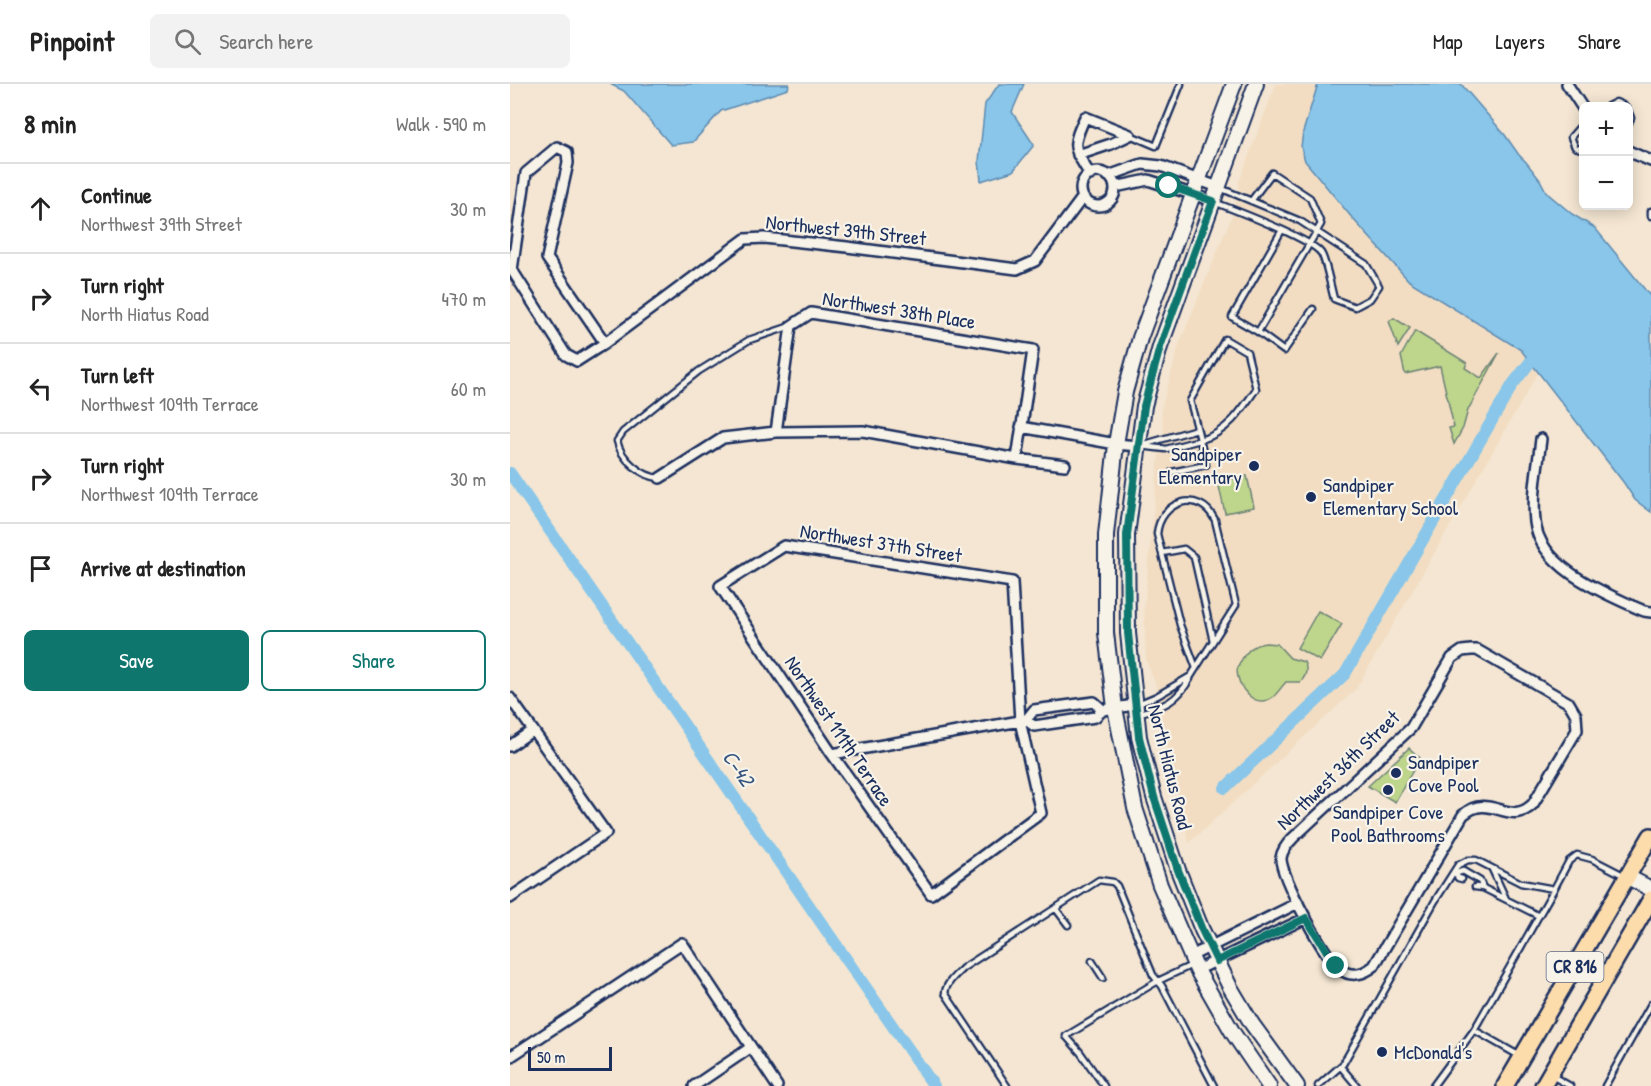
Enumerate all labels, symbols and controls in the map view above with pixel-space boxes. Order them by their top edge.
search box [150,14,570,68]
text: Pinpoint [30,22,114,60]
icon: search [171,25,204,58]
text: Search here [219,26,313,56]
text: Map [1433,27,1462,56]
text: Layers [1495,27,1545,56]
text: Share [1578,27,1621,56]
map controls [1579,102,1633,210]
button: + [1579,102,1633,156]
text: 8 min [24,106,77,141]
text: Walk · 590 m [396,110,486,137]
button: − [1579,156,1633,210]
route start [1155,172,1181,198]
text: Continue [81,180,152,210]
icon: ahead [24,192,57,225]
text: 30 m [450,195,486,222]
street label: Northwest 39th Street [765,208,929,251]
text: Northwest 39th Street [81,210,242,237]
text: Turn right [81,270,164,300]
icon: right [24,282,57,315]
street label: Northwest 38th Place [821,284,977,335]
text: 470 m [441,285,486,312]
text: North Hiatus Road [81,300,209,327]
text: Turn left [81,360,154,390]
icon: left [24,372,57,405]
text: 60 m [451,375,486,402]
text: Northwest 109th Terrace [81,390,259,417]
place label: Sandpiper Elementary [1158,440,1242,490]
text: Turn right [81,450,164,480]
marker: Sandpiper Elementary [1247,459,1261,473]
icon: right [24,462,57,495]
text: 30 m [450,465,486,492]
place label: Sandpiper Elementary School [1323,471,1459,521]
text: Northwest 109th Terrace [81,480,259,507]
marker: Sandpiper Elementary School [1304,490,1318,504]
street label: Northwest 37th Street [798,516,965,569]
icon: arrive [24,552,57,585]
text: Arrive at destination [81,553,246,583]
button: Save [24,630,249,691]
button: Share [261,630,486,691]
street label: Northwest 111th Terrace [779,650,900,811]
street label: North Hiatus Road [1142,702,1199,832]
street label: Northwest 36th Street [1270,703,1406,835]
water label: C-42 [716,744,762,793]
place label: Sandpiper Cove Pool [1408,748,1479,798]
marker: Sandpiper Cove Pool [1389,766,1403,780]
marker: Sandpiper Cove Pool Bathrooms [1381,783,1395,797]
place label: Sandpiper Cove Pool Bathrooms [1331,798,1445,848]
route end [1322,952,1348,978]
road number: CR 816 [1546,952,1604,982]
place label: McDonald's [1394,1038,1472,1065]
scale bar [528,1044,612,1072]
marker: McDonald's [1375,1045,1389,1059]
text: 50 m [537,1046,566,1068]

